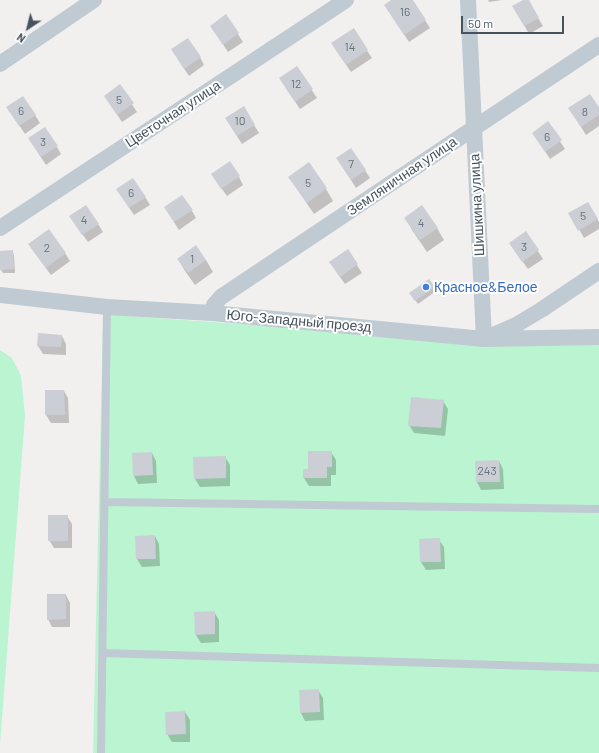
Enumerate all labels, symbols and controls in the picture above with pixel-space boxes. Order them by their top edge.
house number: 16 [400,5,410,19]
north arrow [8,8,48,48]
scale bar [463,8,566,34]
text: 50 m [468,16,493,30]
text: N [14,31,28,46]
house number: 14 [345,40,355,54]
street label: Цветочная улица [122,77,224,151]
house number: 12 [291,77,301,91]
house number: 5 [116,93,122,107]
house number: 6 [18,104,24,118]
house number: 8 [582,105,588,119]
house number: 10 [235,114,245,128]
house number: 6 [544,130,550,144]
street label: Земляничная улица [344,133,460,219]
house number: 3 [40,135,46,149]
street label: Шишкина улица [466,153,488,257]
house number: 7 [348,157,354,171]
house number: 5 [305,176,311,190]
house number: 6 [128,186,134,200]
house number: 5 [580,209,586,223]
house number: 4 [81,213,87,227]
house number: 4 [418,216,424,230]
house number: 3 [521,240,527,254]
house number: 2 [44,241,50,255]
house number: 1 [190,252,194,266]
place label: Красное&Белое [434,279,538,295]
marker: Красное&Белое [421,282,431,292]
street label: Юго-Западный проезд [226,306,372,336]
house number: 243 [477,464,497,478]

